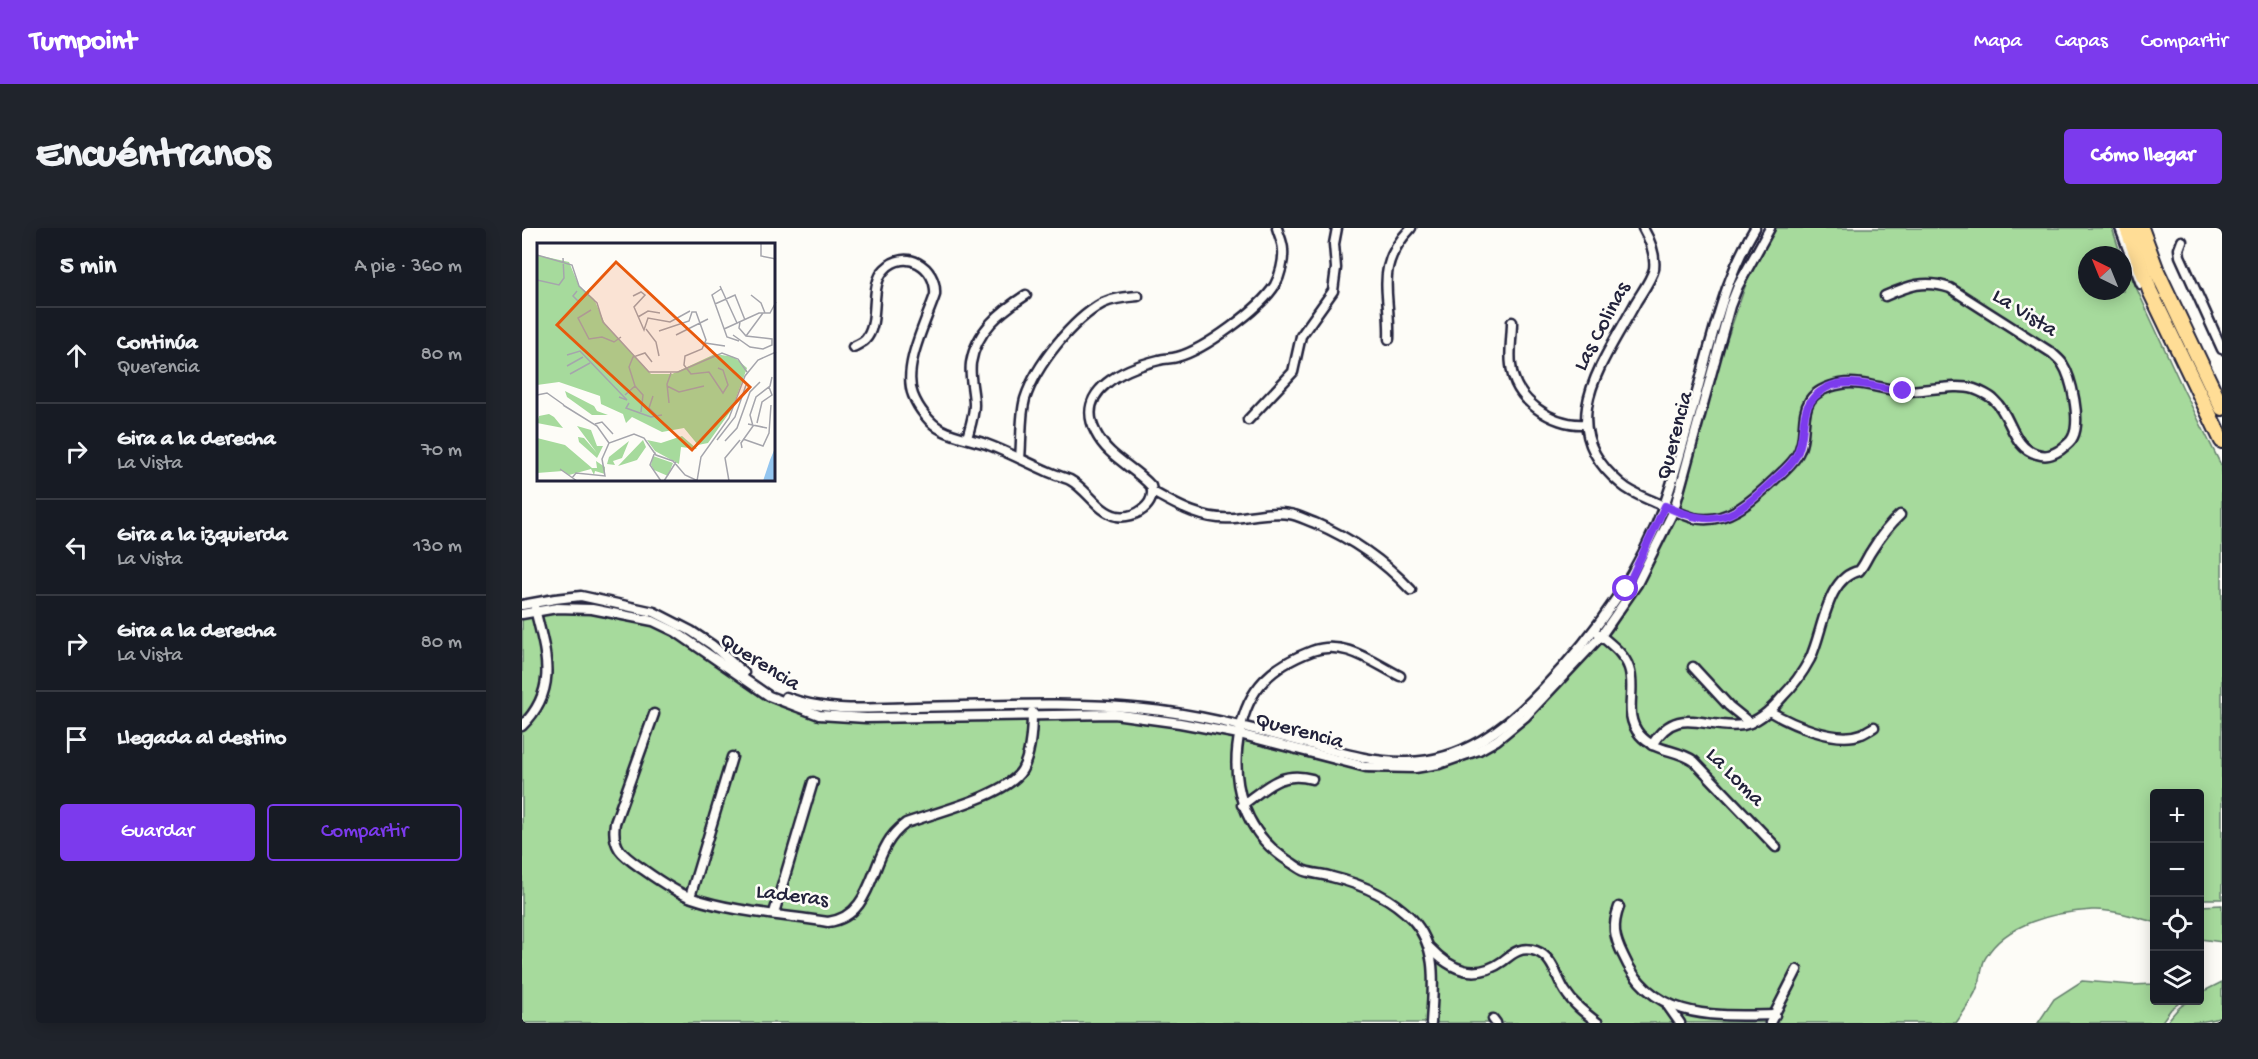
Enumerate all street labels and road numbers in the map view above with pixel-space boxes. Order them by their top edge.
street label: Las Colinas [1569,277,1638,376]
street label: La Vista [1987,284,2062,344]
street label: Querencia [1652,388,1700,483]
street label: Querencia [714,628,805,698]
street label: Querencia [1252,708,1347,756]
street label: La Loma [1699,743,1769,813]
street label: Laderas [754,880,831,914]

